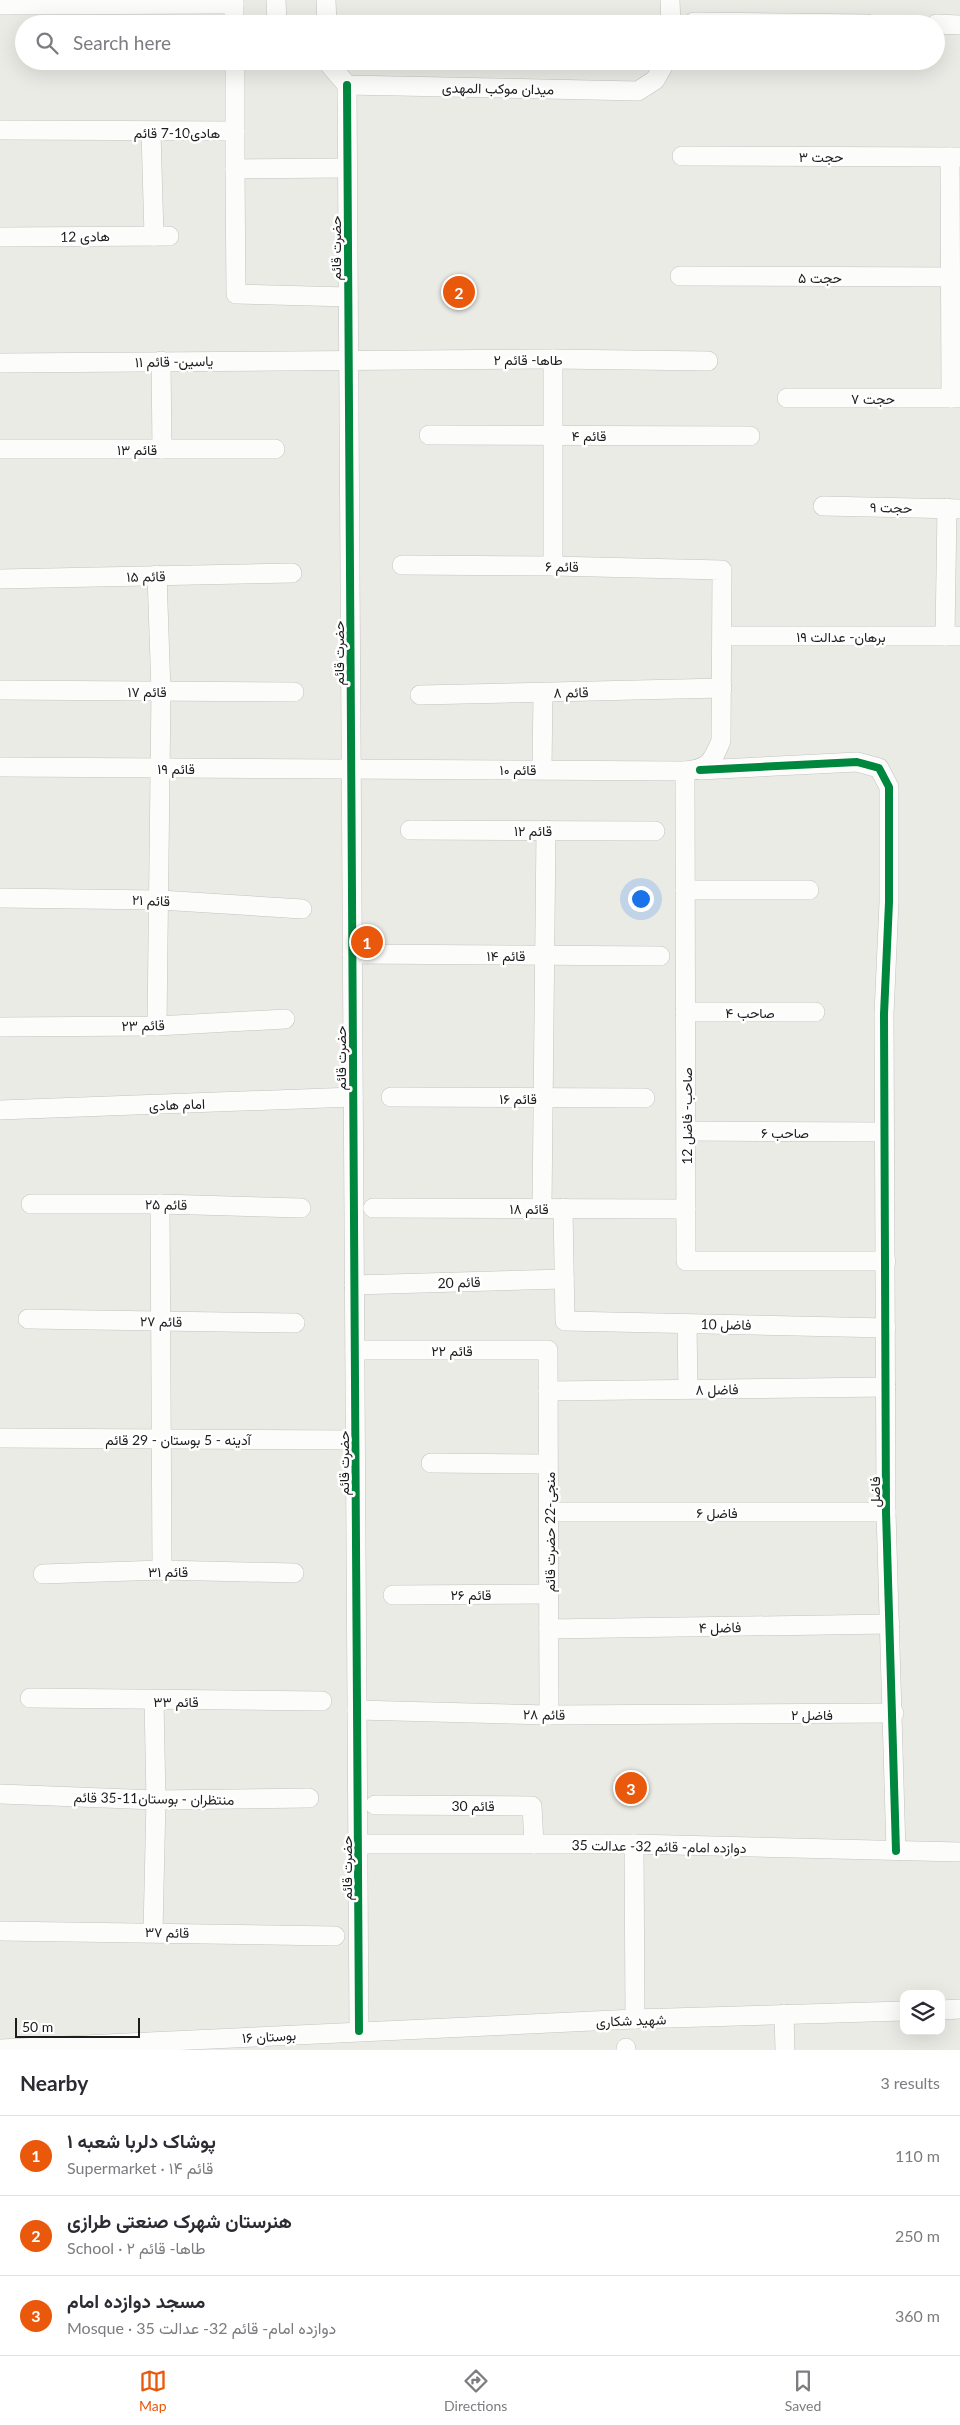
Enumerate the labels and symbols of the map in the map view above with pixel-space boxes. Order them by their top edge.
street label: میدان موکب المهدی [442,79,554,98]
street label: هادی10-7 قائم [134,124,220,142]
street label: حجت ۳ [799,148,843,166]
street label: حضرت قائم [327,216,345,280]
street label: 12 هادی [60,227,110,246]
street label: حجت ۵ [798,269,842,287]
pin: 2 [443,273,475,311]
street label: طاها- قائم ۲ [493,351,563,369]
street label: یاسین- قائم ۱۱ [135,352,213,371]
street label: حجت ۷ [851,390,895,408]
street label: قائم ۴ [572,427,606,445]
street label: قائم ۱۳ [117,441,157,459]
street label: حجت ۹ [870,498,912,517]
street label: قائم ۶ [545,557,579,576]
street label: قائم ۱۵ [126,567,166,586]
street label: حضرت قائم [330,621,348,685]
street label: برهان- عدالت ۱۹ [796,628,886,646]
street label: قائم ۱۷ [127,683,167,701]
street label: قائم ۸ [553,683,589,702]
street label: قائم ۱۹ [157,760,195,778]
street label: قائم ۱۰ [500,761,536,779]
street label: قائم ۱۲ [514,822,552,840]
your location [628,886,654,912]
street label: قائم ۲۱ [132,891,170,910]
pin: 1 [351,923,383,961]
street label: قائم ۱۴ [487,947,525,965]
street label: صاحب ۴ [725,1004,775,1022]
street label: قائم ۲۳ [121,1016,165,1035]
street label: حضرت قائم [332,1026,350,1090]
street label: صاحب- فاضل 12 [678,1067,696,1165]
street label: قائم ۱۶ [499,1090,537,1108]
street label: امام هادی [149,1095,205,1114]
street label: صاحب ۶ [761,1124,809,1142]
street label: قائم ۲۵ [145,1195,187,1214]
street label: قائم ۱۸ [509,1200,549,1218]
street label: قائم 20 [437,1273,481,1292]
street label: قائم ۲۷ [140,1312,182,1331]
street label: فاضل 10 [700,1315,752,1334]
street label: قائم ۲۲ [431,1342,473,1360]
street label: فاضل ۸ [695,1380,739,1399]
street label: آدینه - 5 بوستان - 29 قائم [105,1431,253,1449]
street label: حضرت قائم [335,1431,353,1495]
street label: منجی-22 حضرت قائم [541,1472,559,1592]
street label: فاضل [866,1476,884,1508]
street label: فاضل ۶ [696,1504,738,1522]
street label: قائم ۳۱ [148,1563,188,1581]
street label: قائم ۲۶ [451,1586,491,1604]
street label: فاضل ۴ [698,1618,742,1637]
street label: قائم ۳۳ [153,1693,199,1711]
street label: قائم ۲۸ [523,1705,565,1724]
street label: فاضل ۲ [791,1706,833,1724]
pin: 3 [615,1769,647,1807]
street label: منتظران - بوستان11-35 قائم [74,1788,234,1809]
street label: قائم 30 [451,1797,495,1815]
street label: حضرت قائم [338,1836,356,1900]
street label: دوازده امام- قائم 32- عدالت 35 [571,1836,747,1857]
street label: قائم ۳۷ [145,1923,189,1942]
street label: شهید شکاری [595,2010,667,2031]
scale bar [15,2015,140,2038]
street label: بوستان ۱۶ [241,2026,297,2047]

